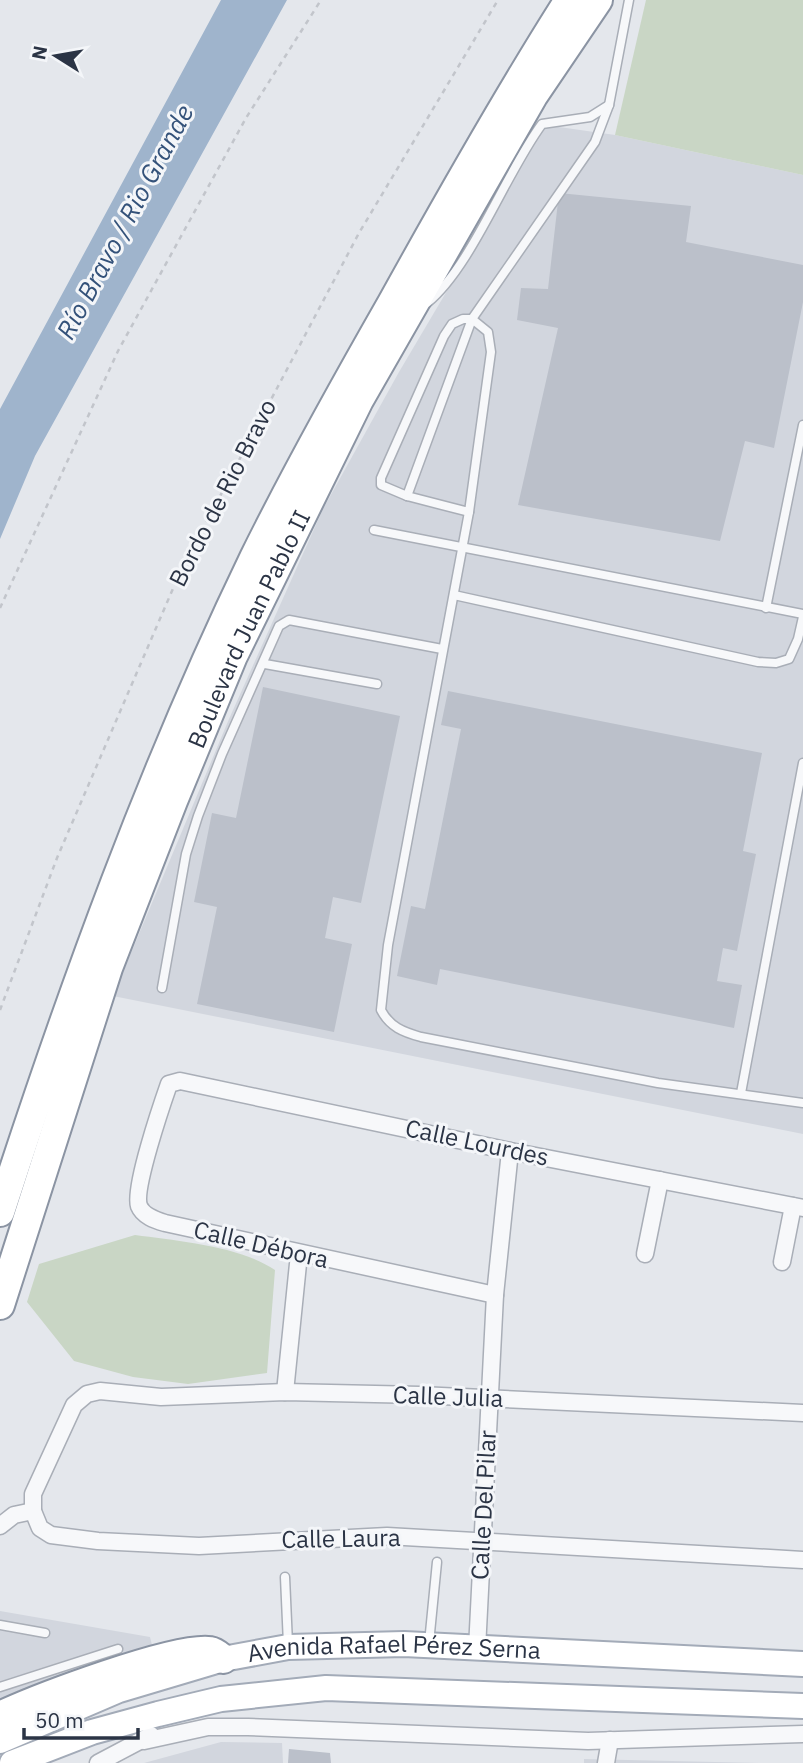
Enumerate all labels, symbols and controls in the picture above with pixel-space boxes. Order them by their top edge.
north arrow [21,21,91,91]
text: N [26,44,52,62]
water label: Río Bravo / Rio Grande [48,98,200,345]
street label: Bordo de Rio Bravo [161,393,283,592]
street label: Boulevard Juan Pablo II [180,505,317,753]
street label: Calle Lourdes [403,1111,552,1173]
street label: Calle Débora [191,1213,332,1275]
street label: Calle Julia [392,1378,504,1414]
street label: Calle Del Pilar [463,1429,503,1581]
street label: Calle Laura [281,1521,401,1555]
street label: Avenida Rafael Pérez Serna [245,1627,542,1669]
scale bar [24,1696,138,1740]
text: 50 m [35,1706,84,1734]

